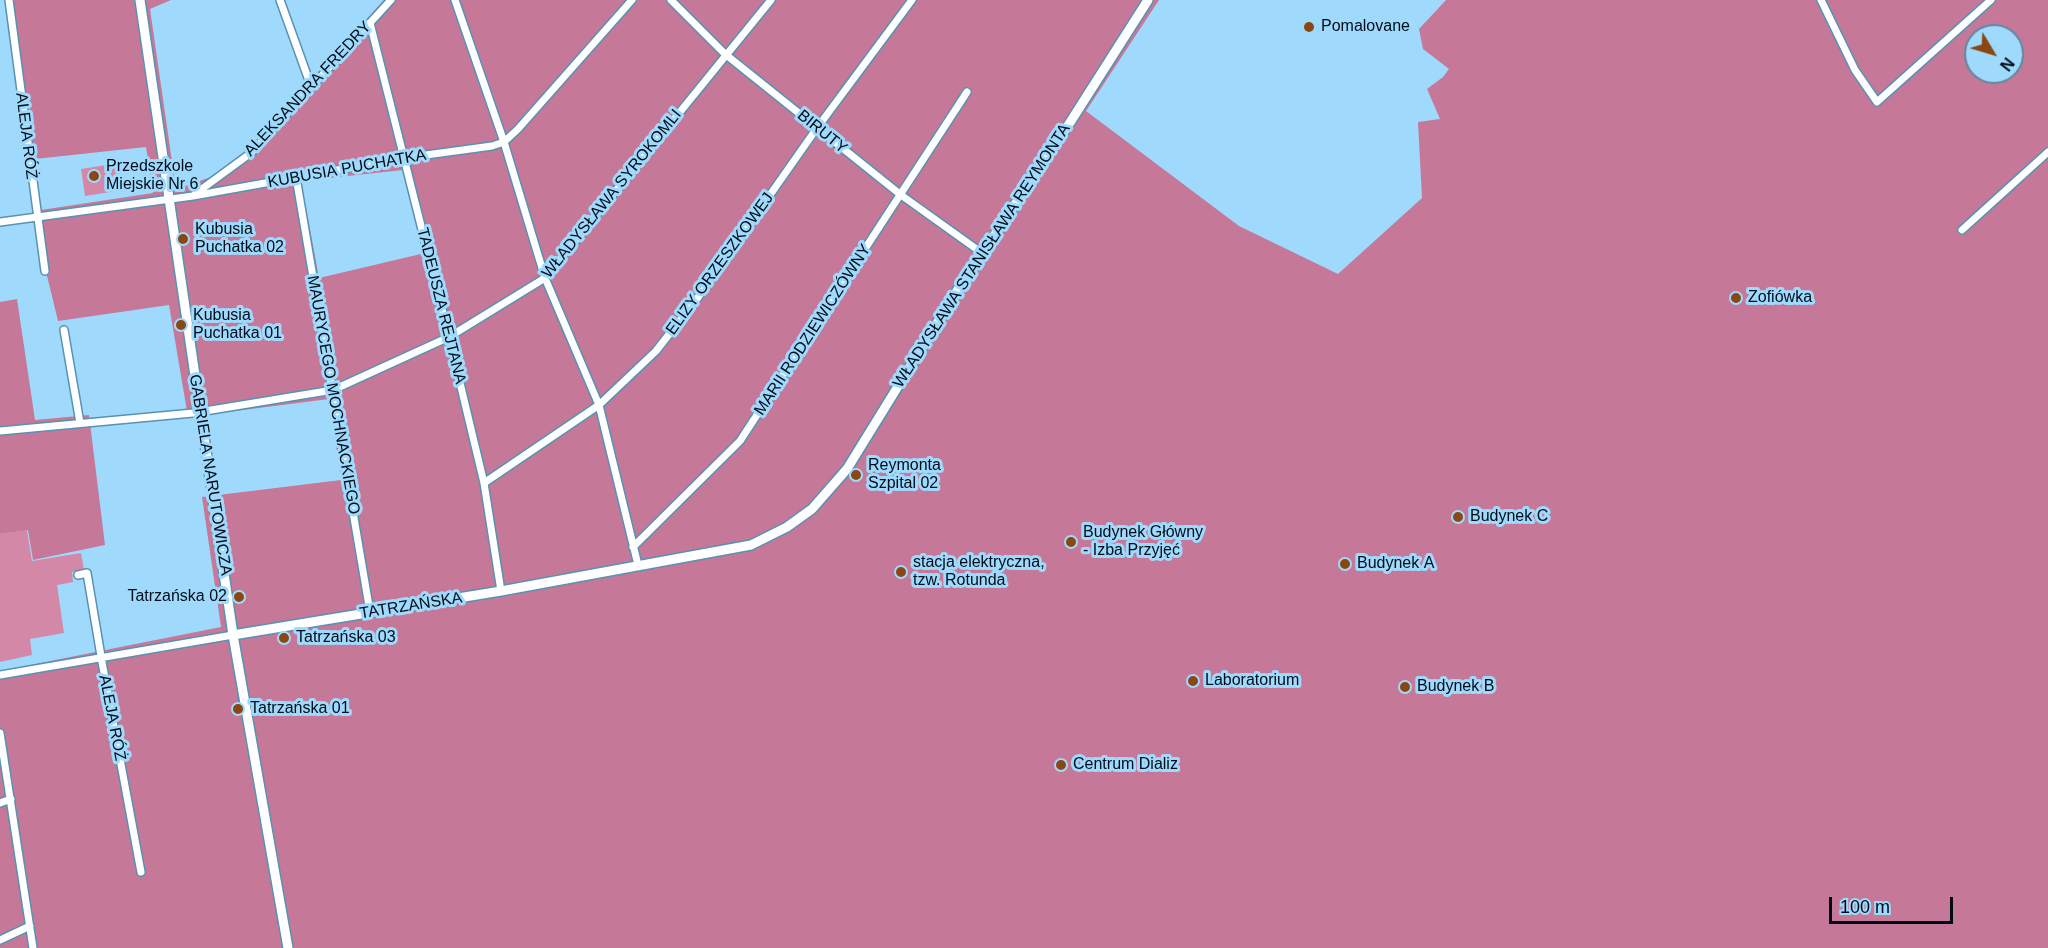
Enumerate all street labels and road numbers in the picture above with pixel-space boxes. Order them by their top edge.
street label: ALEKSANDRA FREDRY [240,18,376,160]
street label: ALEJA RÓŻ [11,92,41,180]
street label: WŁADYSŁAWA SYROKOMLI [538,106,686,282]
street label: BIRUTY [793,106,851,158]
street label: WŁADYSŁAWA STANISŁAWA REYMONTA [889,120,1075,392]
street label: KUBUSIA PUCHATKA [266,146,428,192]
street label: ELIZY ORZESZKOWEJ [662,189,778,339]
street label: TADEUSZA REJTANA [412,226,470,386]
street label: MARII RODZIEWICZÓWNY [750,241,876,419]
street label: MAURYCEGO MOCHNACKIEGO [302,274,364,516]
street label: GABRIELA NARUTOWICZA [185,373,235,577]
street label: TATRZAŃSKA [358,588,464,624]
street label: ALEJA RÓŻ [94,673,130,763]

